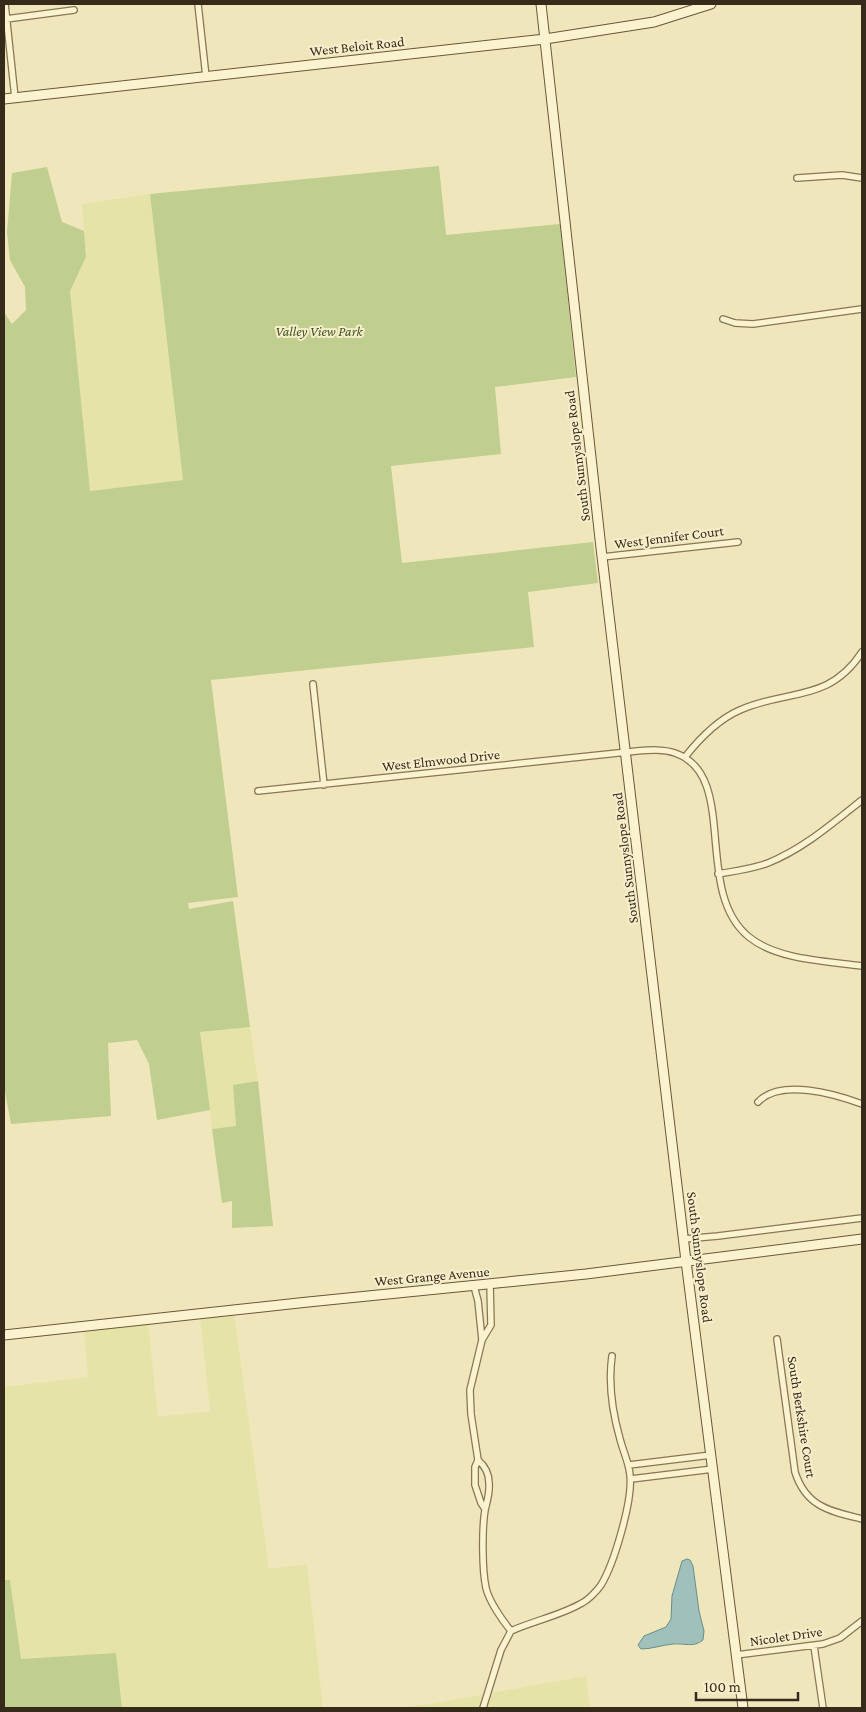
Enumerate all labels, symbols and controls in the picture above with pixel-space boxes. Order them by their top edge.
street label: West Beloit Road [309,33,406,59]
park label: Valley View Park [275,323,363,339]
street label: South Sunnyslope Road [561,389,593,522]
street label: West Jennifer Court [613,522,725,552]
street label: West Elmwood Drive [381,746,501,774]
street label: South Sunnyslope Road [609,791,641,924]
street label: South Sunnyslope Road [684,1191,716,1324]
street label: West Grange Avenue [374,1263,490,1289]
street label: South Berkshire Court [784,1355,820,1480]
street label: Nicolet Drive [749,1623,823,1649]
scale bar [696,1670,798,1702]
text: 100 m [704,1679,741,1695]

